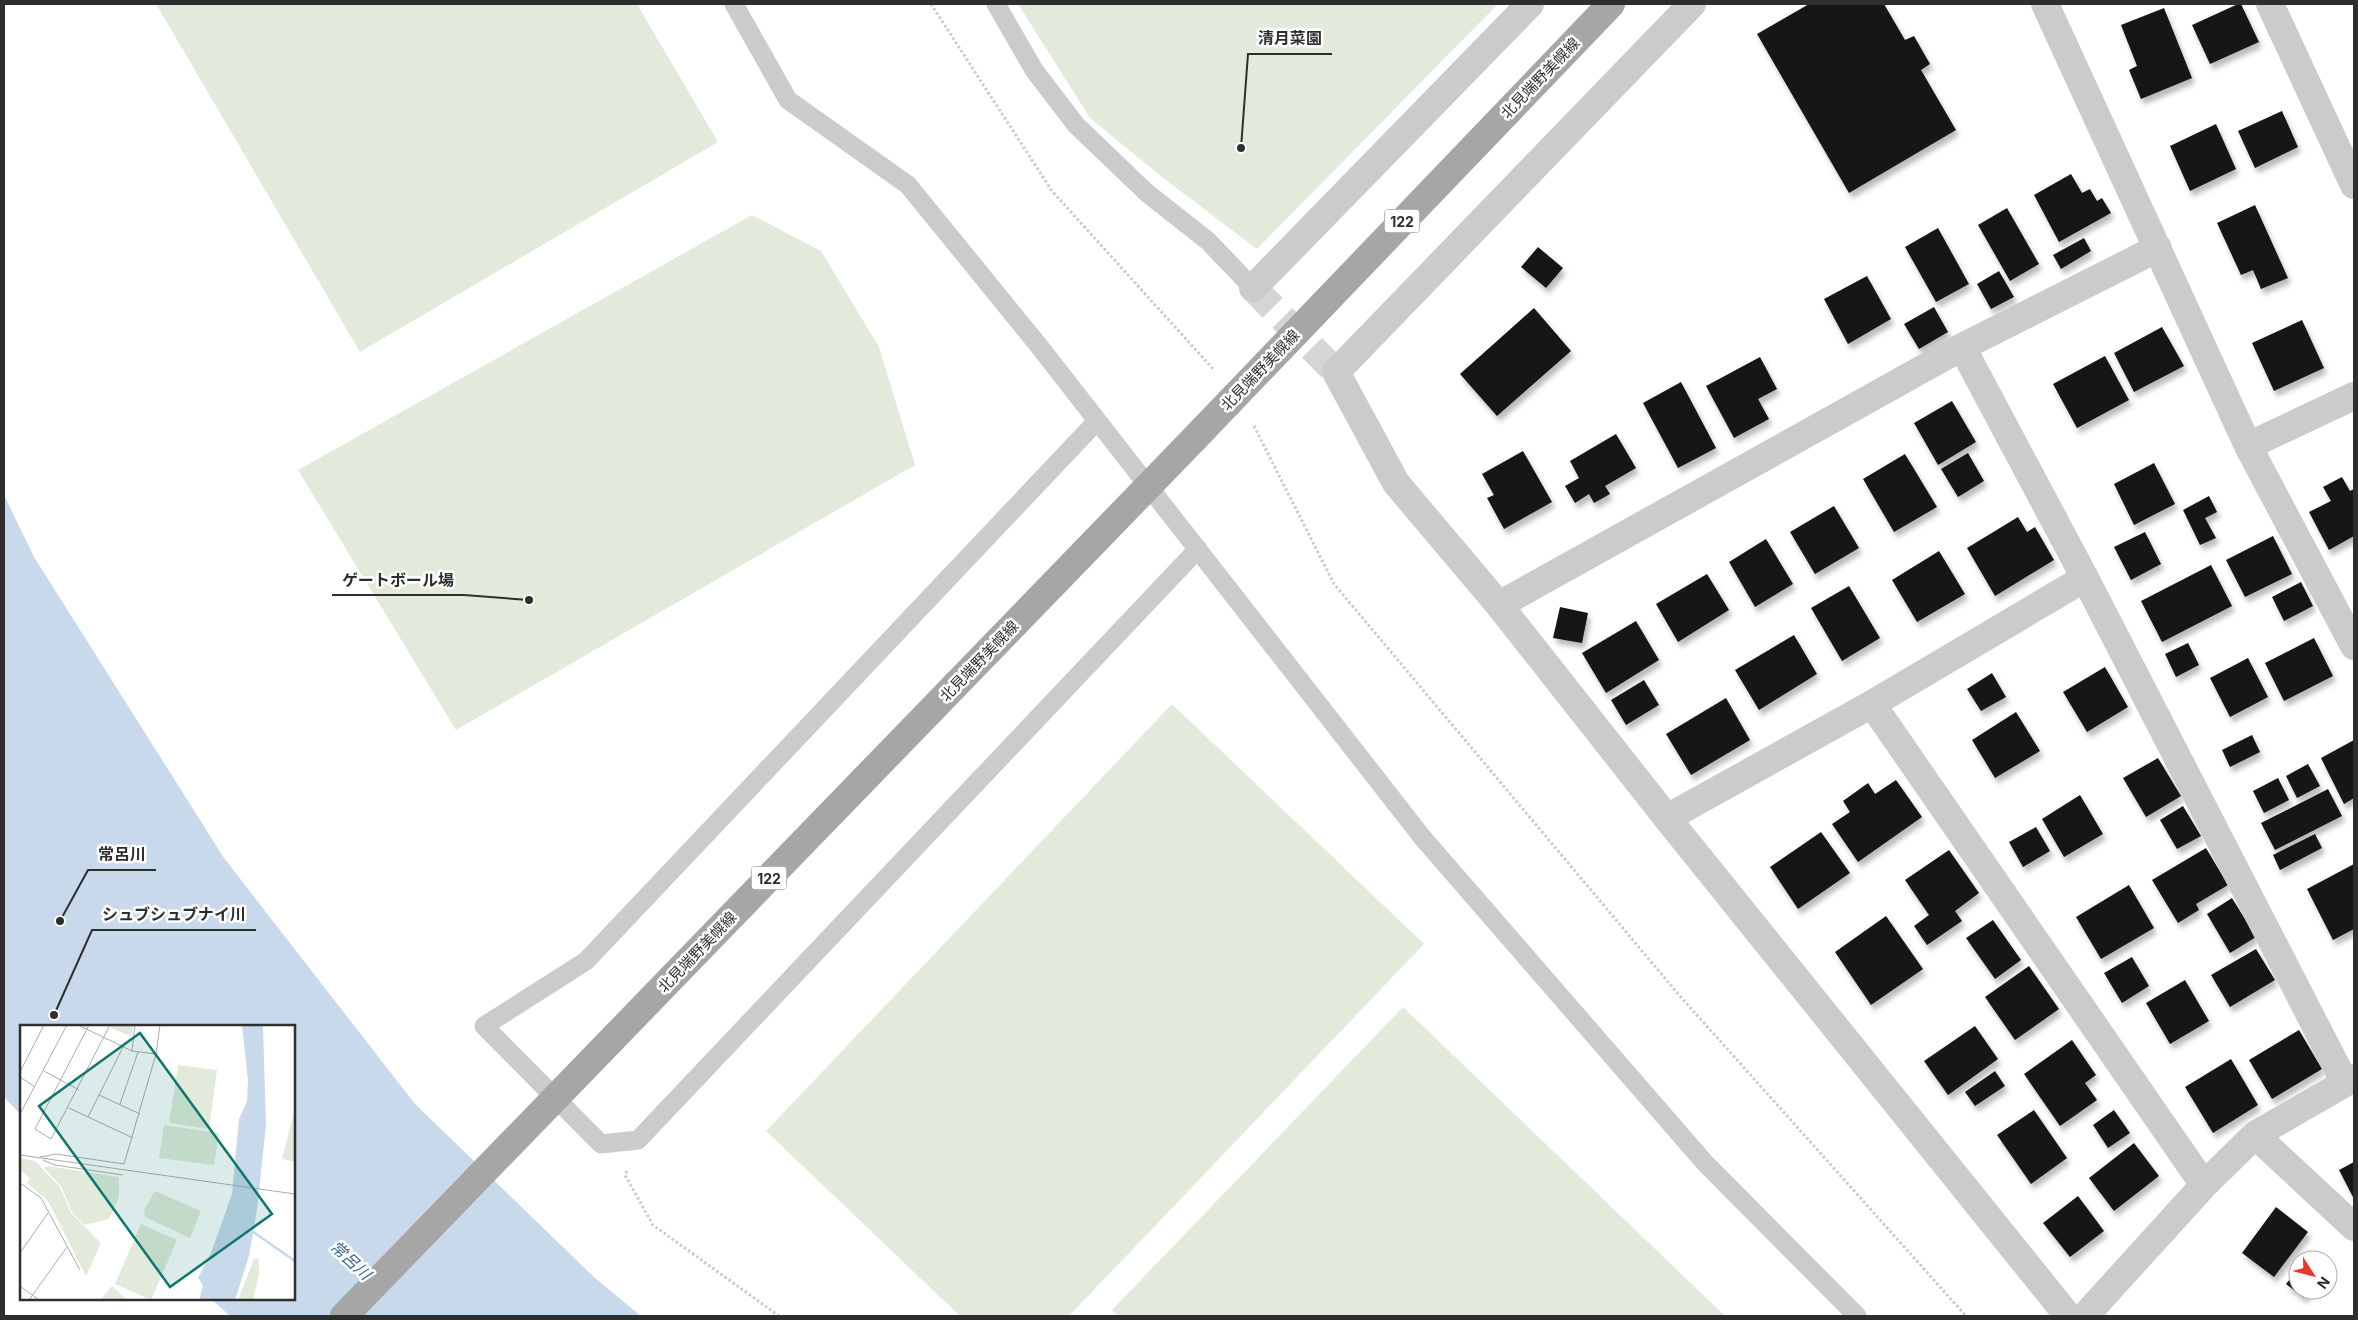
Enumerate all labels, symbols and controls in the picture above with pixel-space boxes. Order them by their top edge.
callout: 清月菜園 [1248,23,1332,54]
text: 清月菜園 [1258,28,1322,48]
street label: 北見端野美幌線 [1497,34,1583,122]
road number: 122 [1384,210,1420,232]
street label: 北見端野美幌線 [1217,326,1303,414]
callout: ゲートボール場 [332,564,464,595]
text: ゲートボール場 [342,570,454,590]
street label: 北見端野美幌線 [936,617,1022,705]
callout: 常呂川 [88,839,156,870]
text: 常呂川 [98,844,146,864]
road number: 122 [752,866,786,890]
callout: シュブシュブナイ川 [92,899,256,930]
text: シュブシュブナイ川 [102,904,246,924]
street label: 北見端野美幌線 [654,908,740,996]
inset map [20,1025,295,1300]
water label: 常呂川 [327,1236,377,1285]
north arrow [2288,1250,2338,1300]
text: N [2314,1274,2334,1292]

